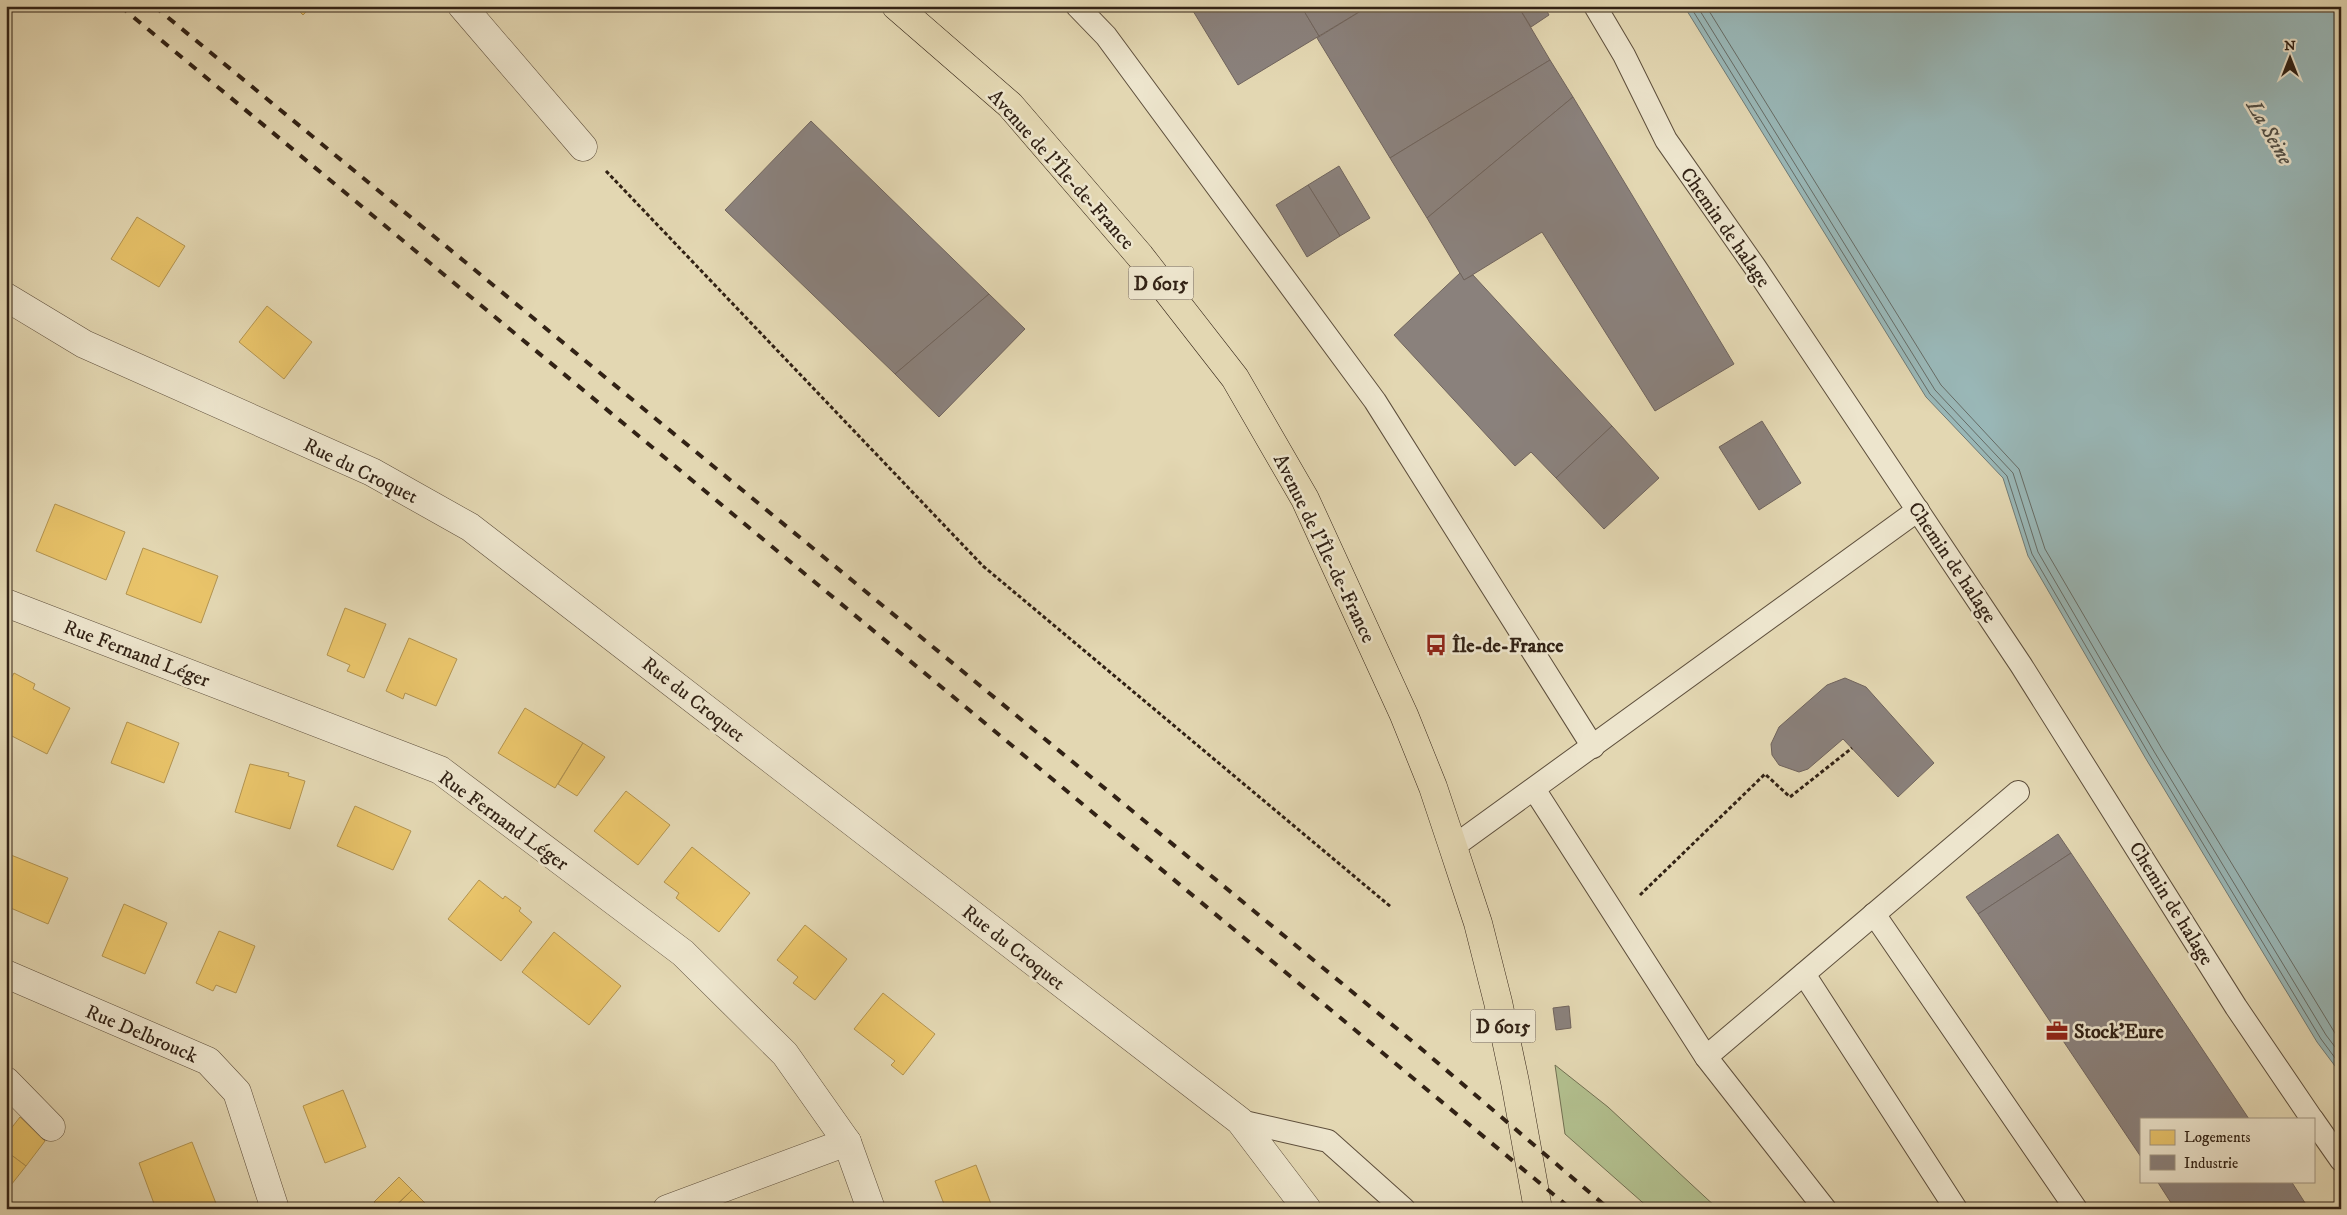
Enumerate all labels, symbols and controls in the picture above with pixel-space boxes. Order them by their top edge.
north arrow [2264,32,2314,82]
text: N [2284,37,2296,55]
street label: Avenue de l'Île-de-France [982,85,1139,255]
water label: La Seine [2240,95,2298,170]
street label: Chemin de halage [1674,163,1775,293]
road number: D 6015 [1128,266,1194,300]
street label: Rue du Croquet [299,433,422,510]
street label: Avenue de l'Île-de-France [1267,450,1380,647]
street label: Chemin de halage [1902,497,2002,628]
street label: Rue Fernand Léger [60,615,214,694]
bus stop icon: Île-de-France [1423,632,1449,658]
place label: Île-de-France [1452,633,1564,659]
street label: Rue du Croquet [636,652,750,748]
street label: Rue Fernand Léger [433,766,574,877]
street label: Chemin de halage [2123,837,2219,970]
street label: Rue du Croquet [956,900,1070,996]
street label: Rue Delbrouck [82,1000,201,1069]
road number: D 6015 [1470,1009,1536,1042]
office icon: Stock'Eure [2044,1018,2070,1044]
place label: Stock'Eure [2074,1020,2164,1045]
legend [2140,1118,2314,1182]
text: Logements [2184,1128,2251,1147]
text: Industrie [2184,1154,2238,1173]

